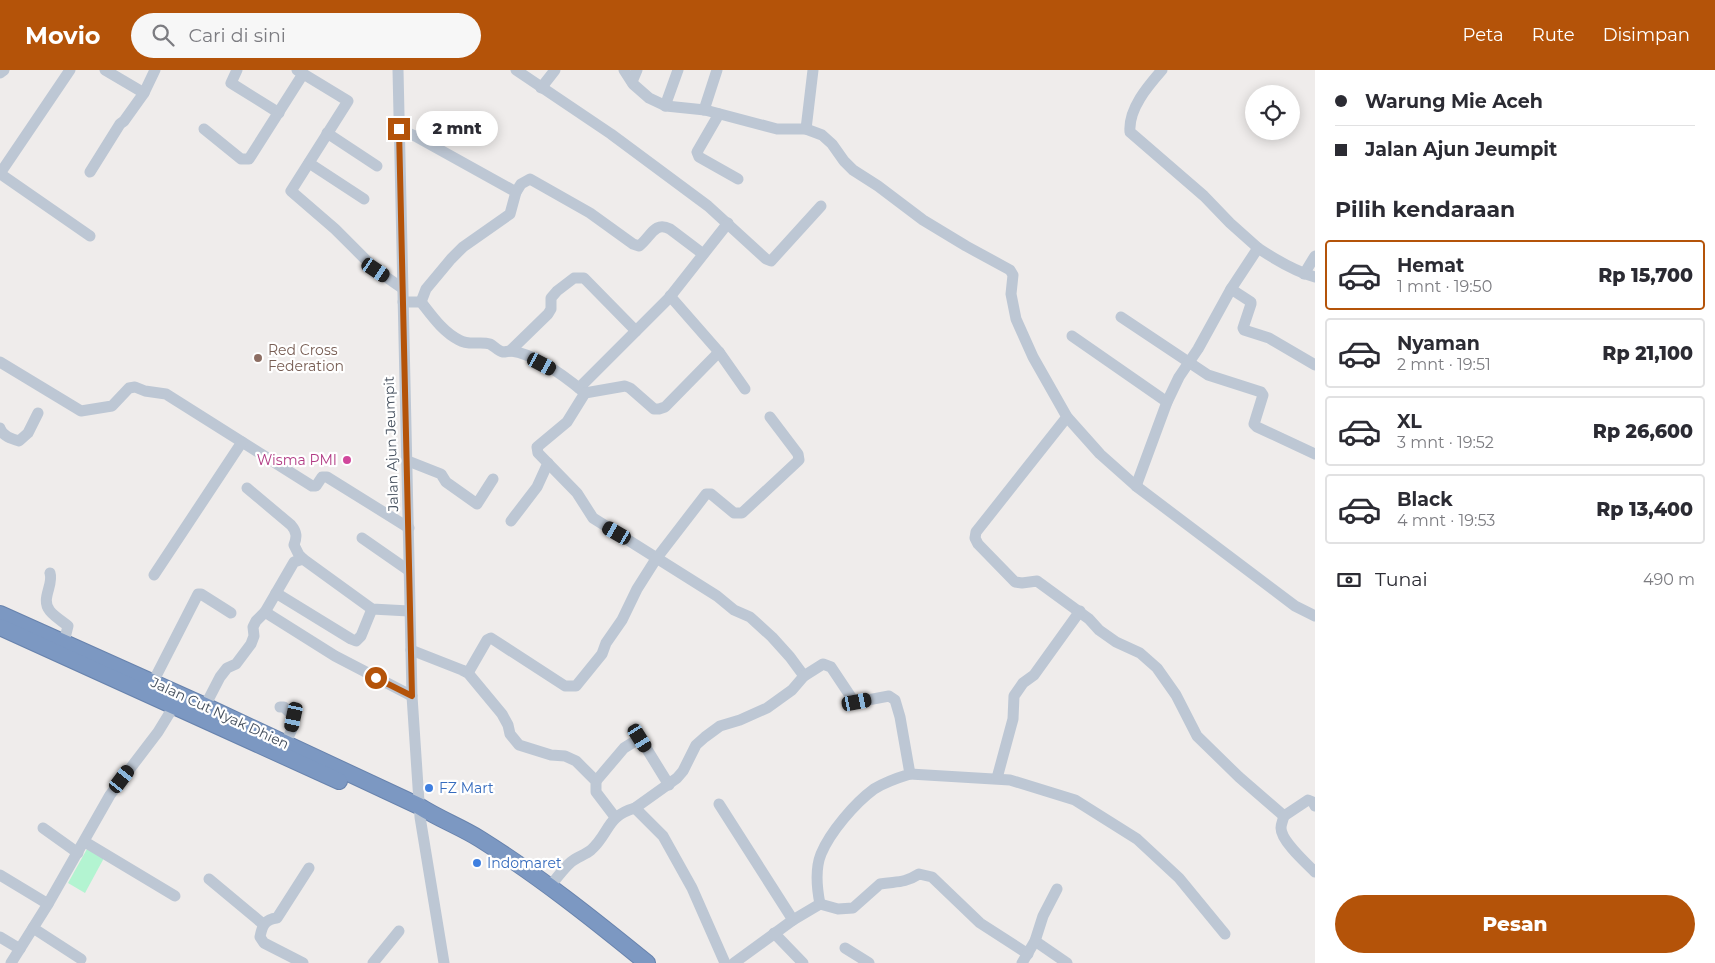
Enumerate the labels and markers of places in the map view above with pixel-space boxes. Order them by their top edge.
place label: Red Cross Federation [268,341,344,375]
marker: Red Cross Federation [252,352,264,364]
place label: Wisma PMI [257,451,337,469]
marker: Wisma PMI [341,454,353,466]
place label: FZ Mart [439,779,494,797]
marker: FZ Mart [423,782,435,794]
place label: Indomaret [487,854,562,872]
marker: Indomaret [471,857,483,869]

